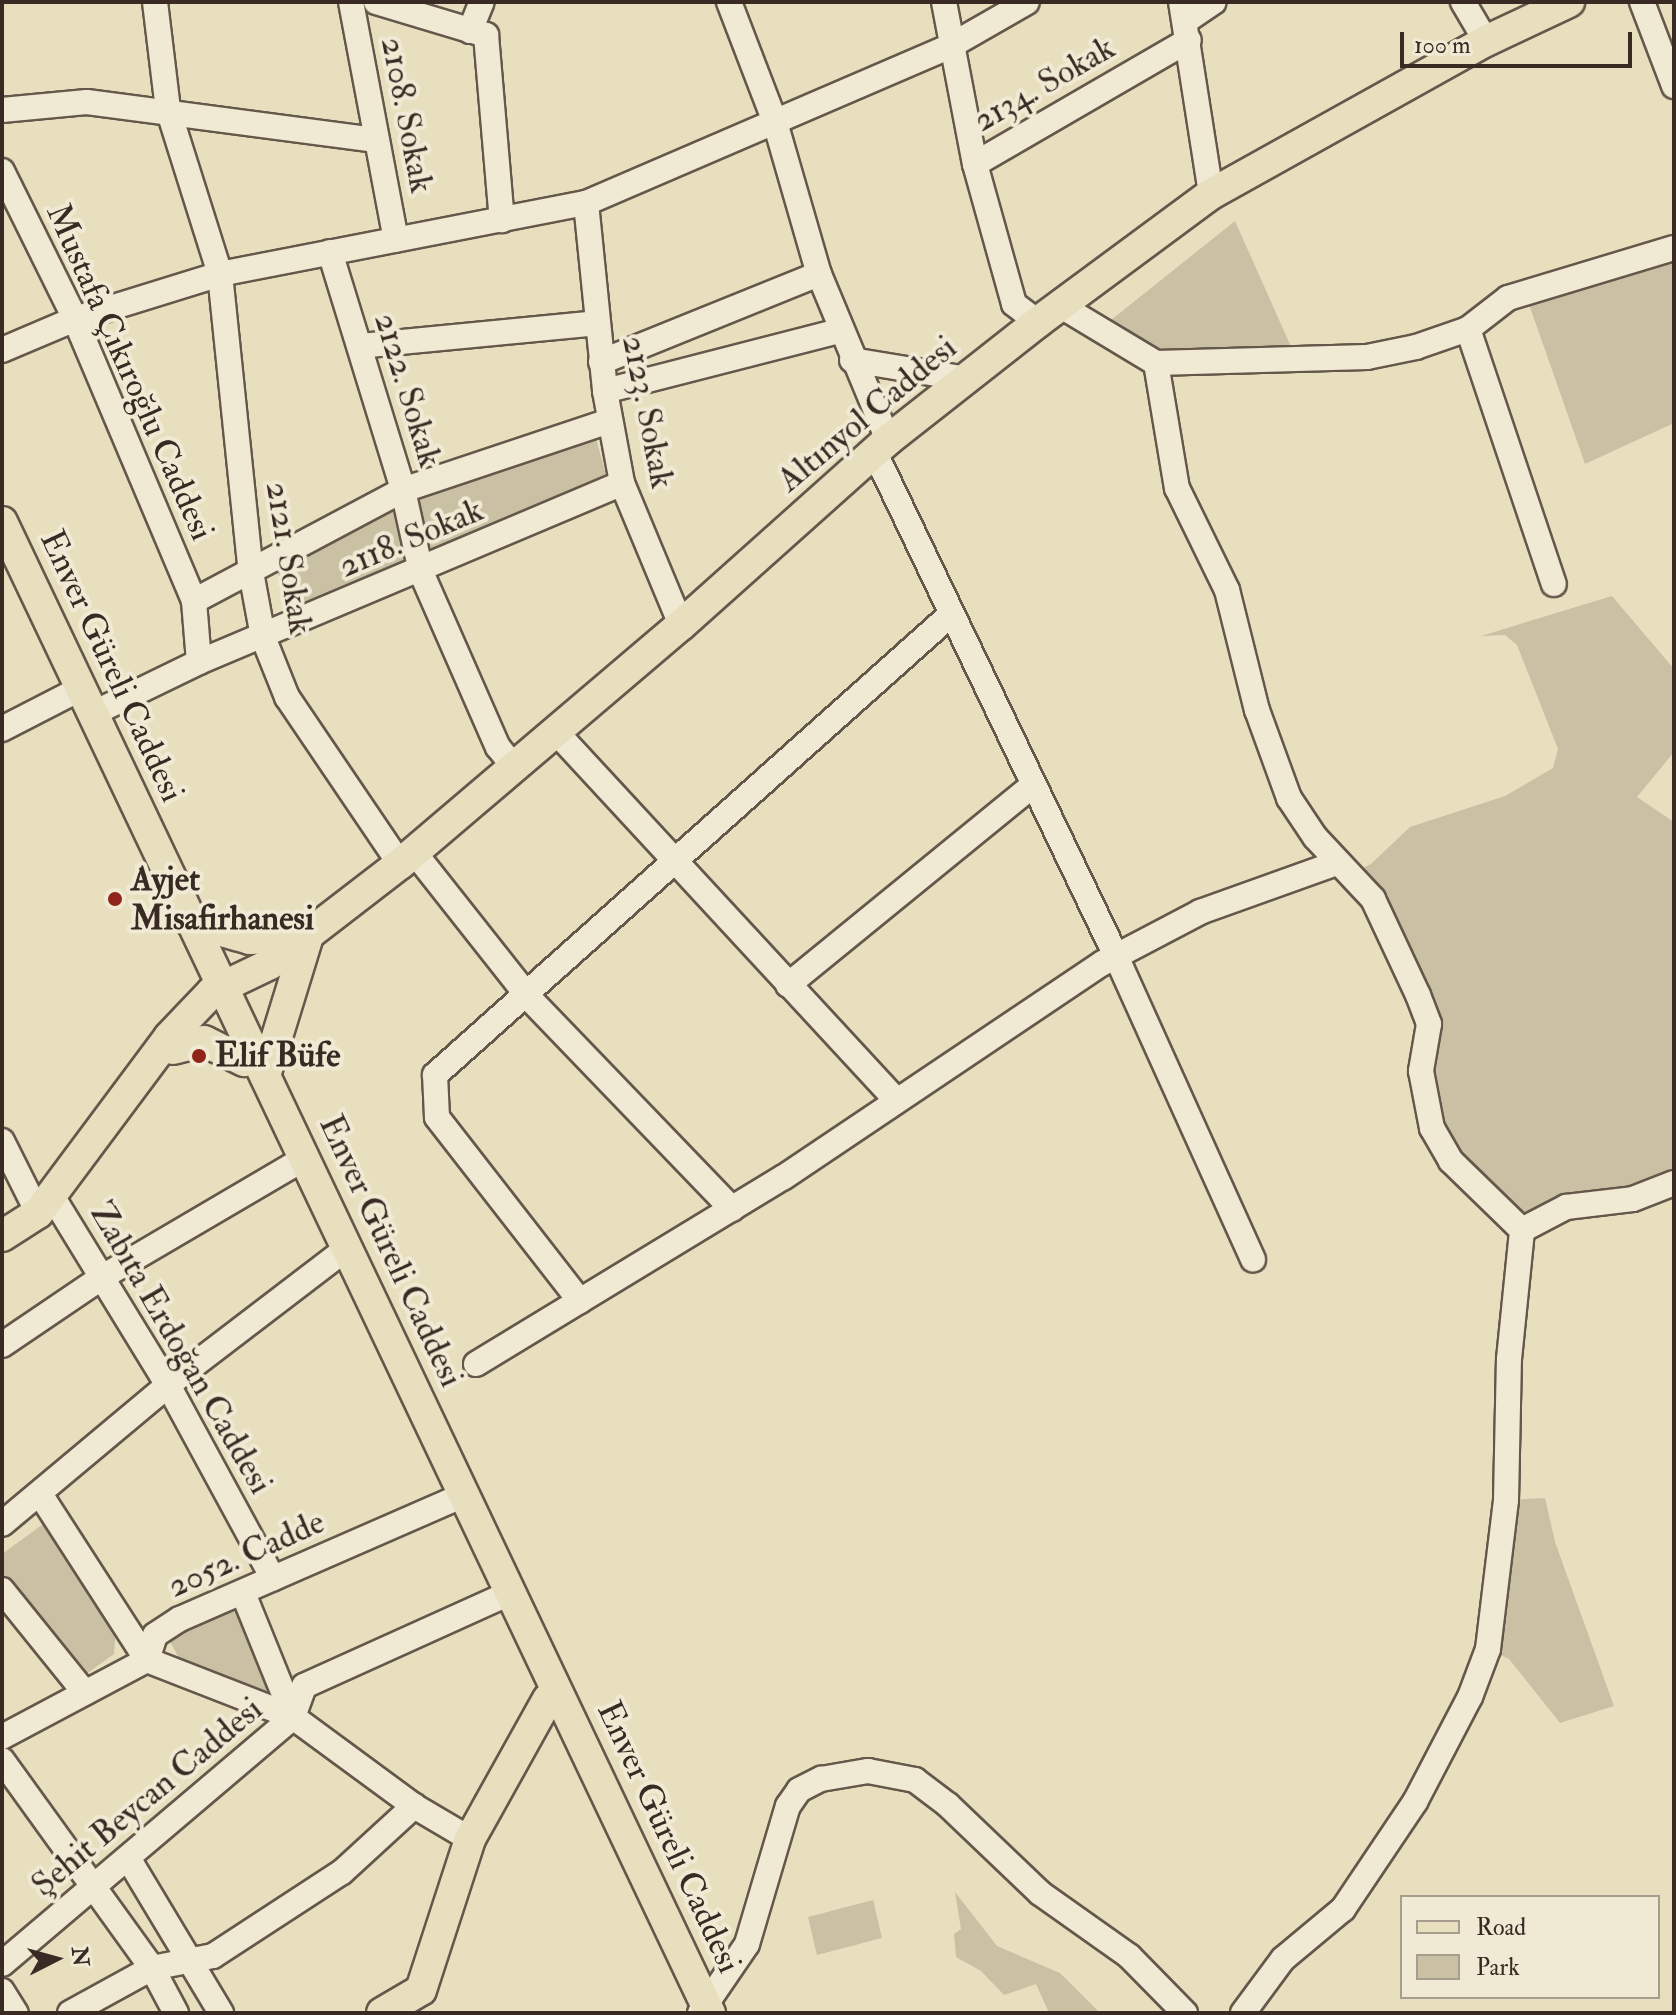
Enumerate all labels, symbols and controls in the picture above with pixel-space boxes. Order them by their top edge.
scale bar [1404,16,1636,66]
street label: 2134. Sokak [966,27,1122,141]
text: 100 m [1414,30,1471,61]
street label: 2108. Sokak [372,34,442,196]
street label: Mustafa Çıkıroğlu Caddesi [37,197,223,547]
street label: 2122. Sokak [365,308,451,472]
street label: Altınyol Caddesi [769,327,965,501]
street label: 2123. Sokak [613,332,683,492]
street label: 2121. Sokak [257,479,321,637]
street label: 2118. Sokak [333,489,489,587]
street label: Enver Güreli Caddesi [31,524,193,808]
place label: Ayjet Misafirhanesi [131,859,314,938]
marker: Ayjet Misafirhanesi [106,890,124,908]
place label: Elif Büfe [215,1036,340,1076]
marker: Elif Büfe [190,1047,208,1065]
street label: Enver Güreli Caddesi [310,1109,472,1393]
street label: Zabıta Erdoğan Caddesi [81,1195,281,1501]
street label: 2052. Cadde [161,1501,331,1607]
street label: Şehit Beycan Caddesi [23,1689,271,1905]
street label: Enver Güreli Caddesi [588,1695,750,1979]
legend [1400,1895,1660,1999]
text: Road [1476,1912,1526,1943]
north arrow [16,1919,96,1999]
text: N [65,1945,95,1968]
text: Park [1476,1952,1520,1983]

